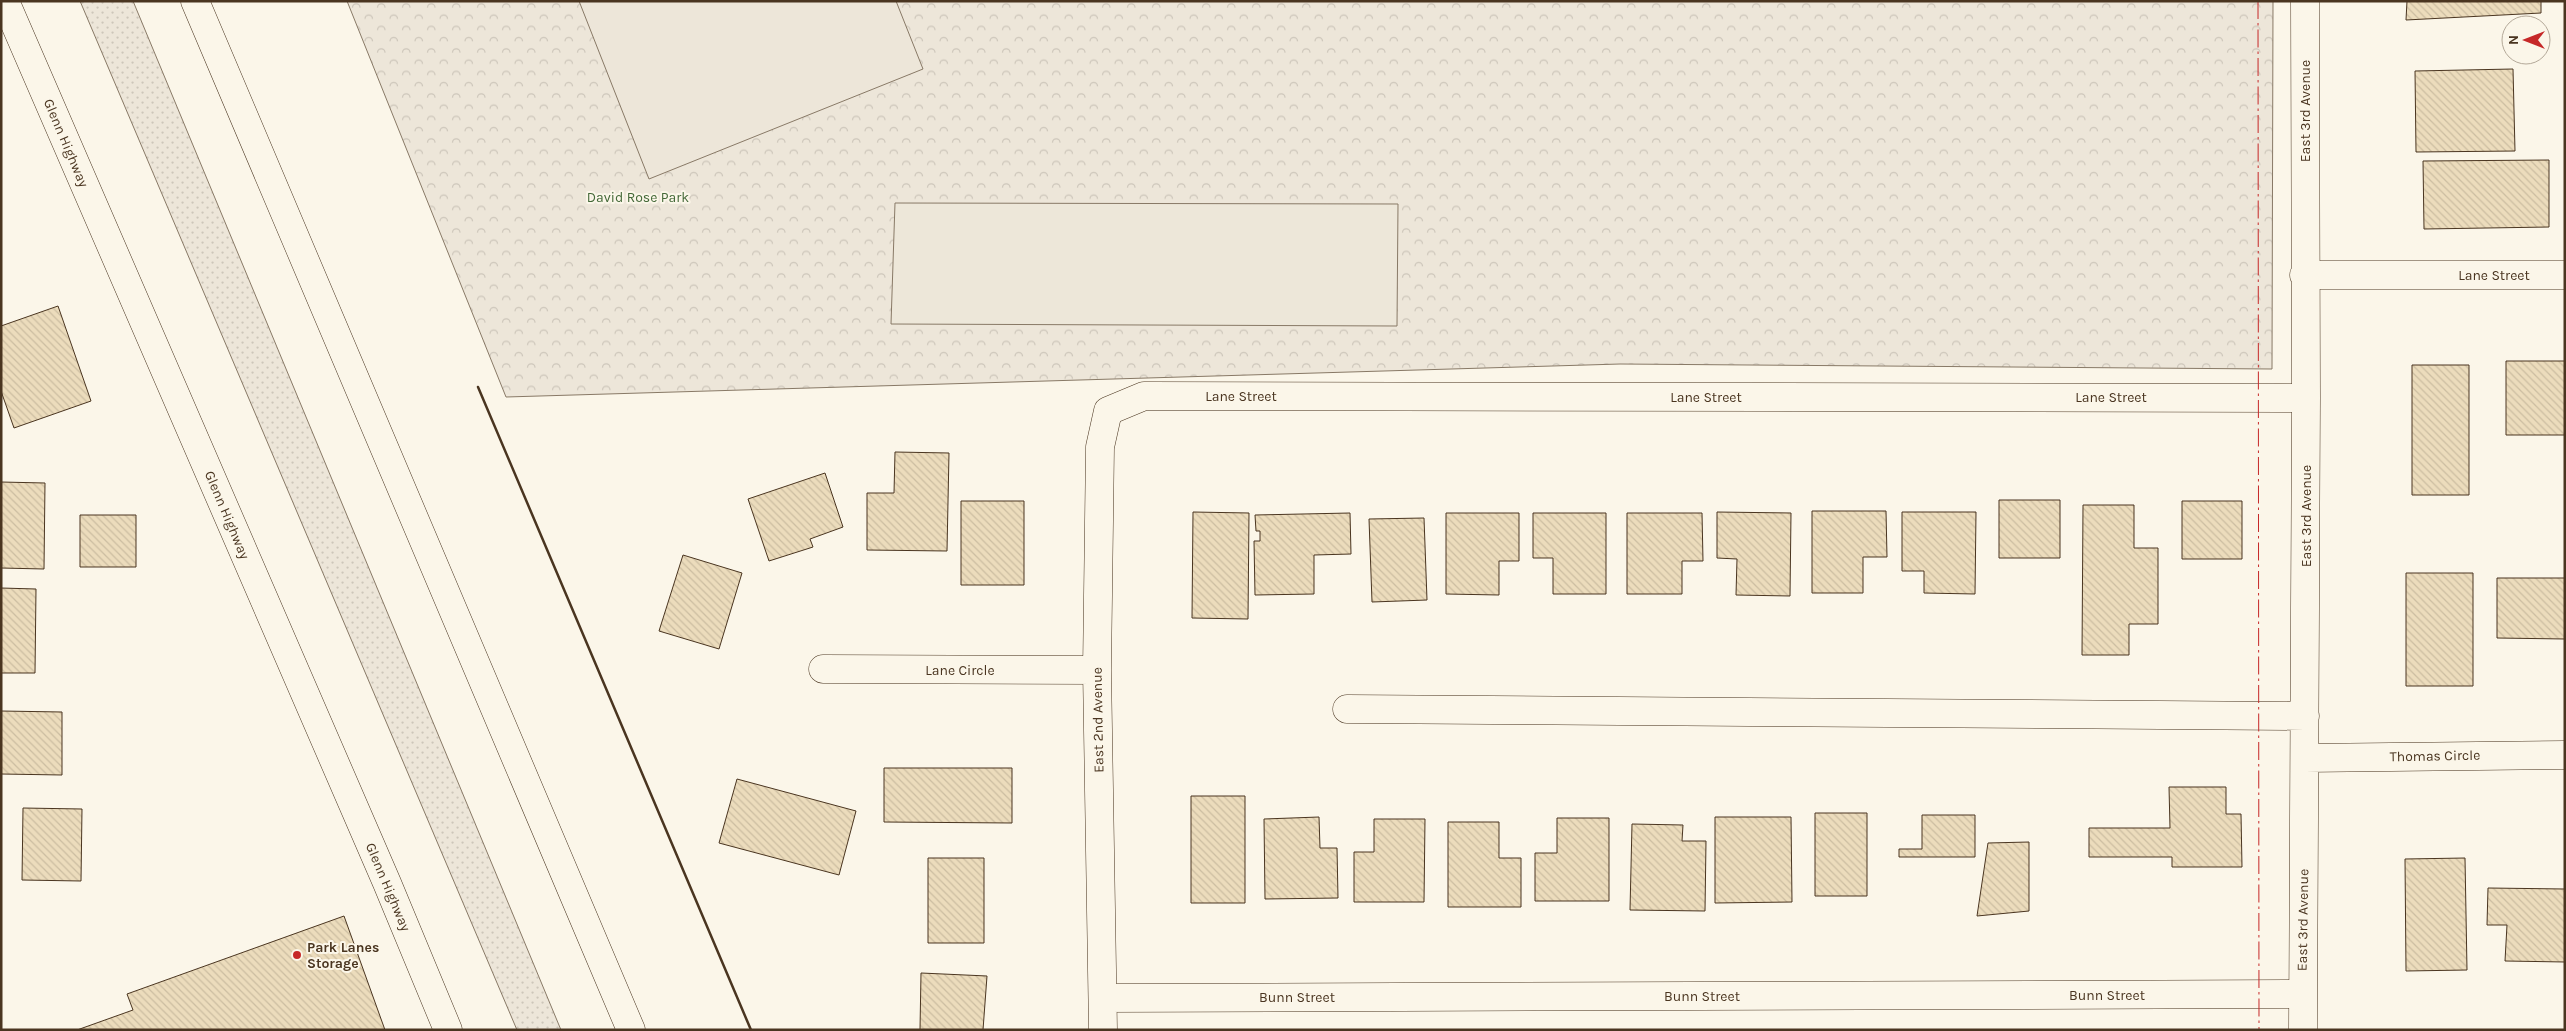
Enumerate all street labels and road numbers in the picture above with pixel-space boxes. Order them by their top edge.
street label: East 3rd Avenue [2297,60,2314,162]
street label: Glenn Highway [40,96,92,190]
street label: Lane Street [2458,267,2530,284]
street label: Lane Street [1205,388,1277,405]
street label: Lane Street [1670,389,1742,406]
street label: Lane Street [2075,389,2147,406]
street label: East 3rd Avenue [2298,465,2315,567]
street label: Glenn Highway [201,468,253,562]
street label: Lane Circle [925,662,995,679]
street label: East 2nd Avenue [1089,667,1107,773]
street label: Thomas Circle [2389,747,2481,765]
street label: Glenn Highway [362,840,414,934]
street label: East 3rd Avenue [2294,869,2312,971]
street label: Bunn Street [2069,987,2145,1004]
street label: Bunn Street [1664,988,1740,1005]
street label: Bunn Street [1259,989,1335,1006]

